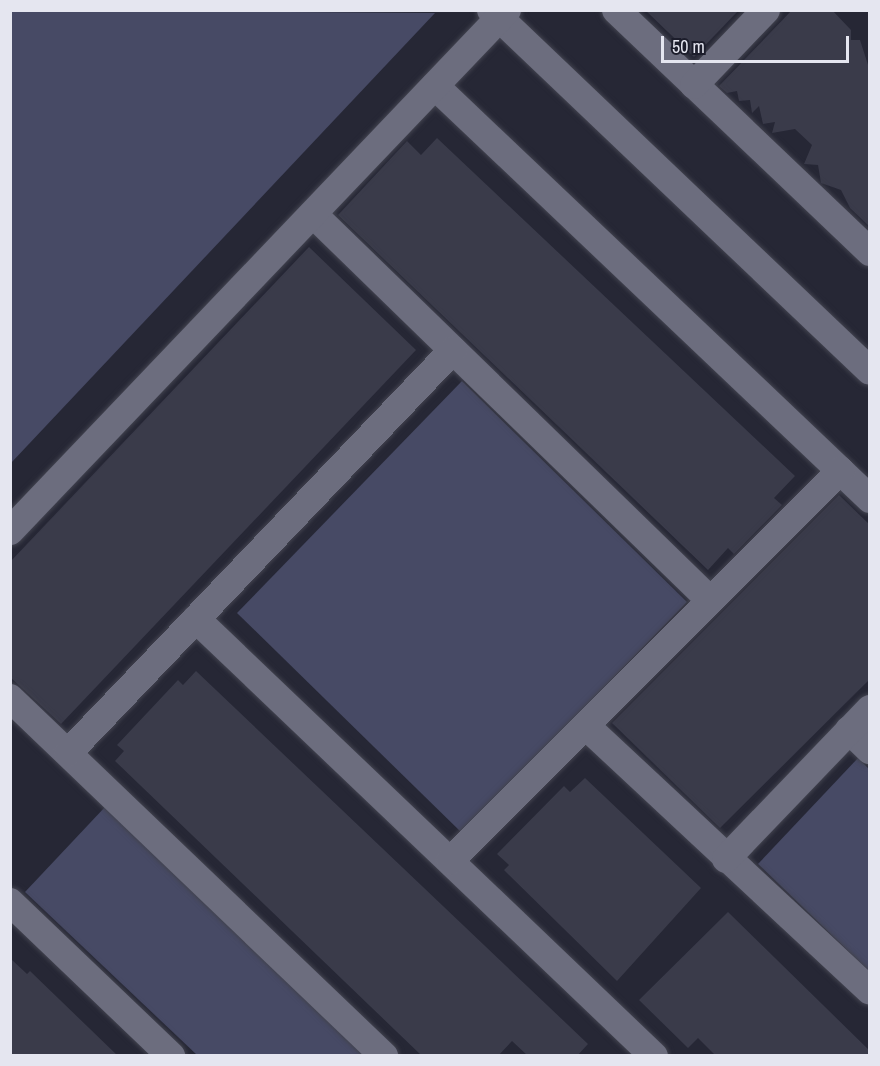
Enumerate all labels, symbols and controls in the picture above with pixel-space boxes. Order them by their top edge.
scale bar [664,24,852,62]
text: 50 m [672,34,705,59]

